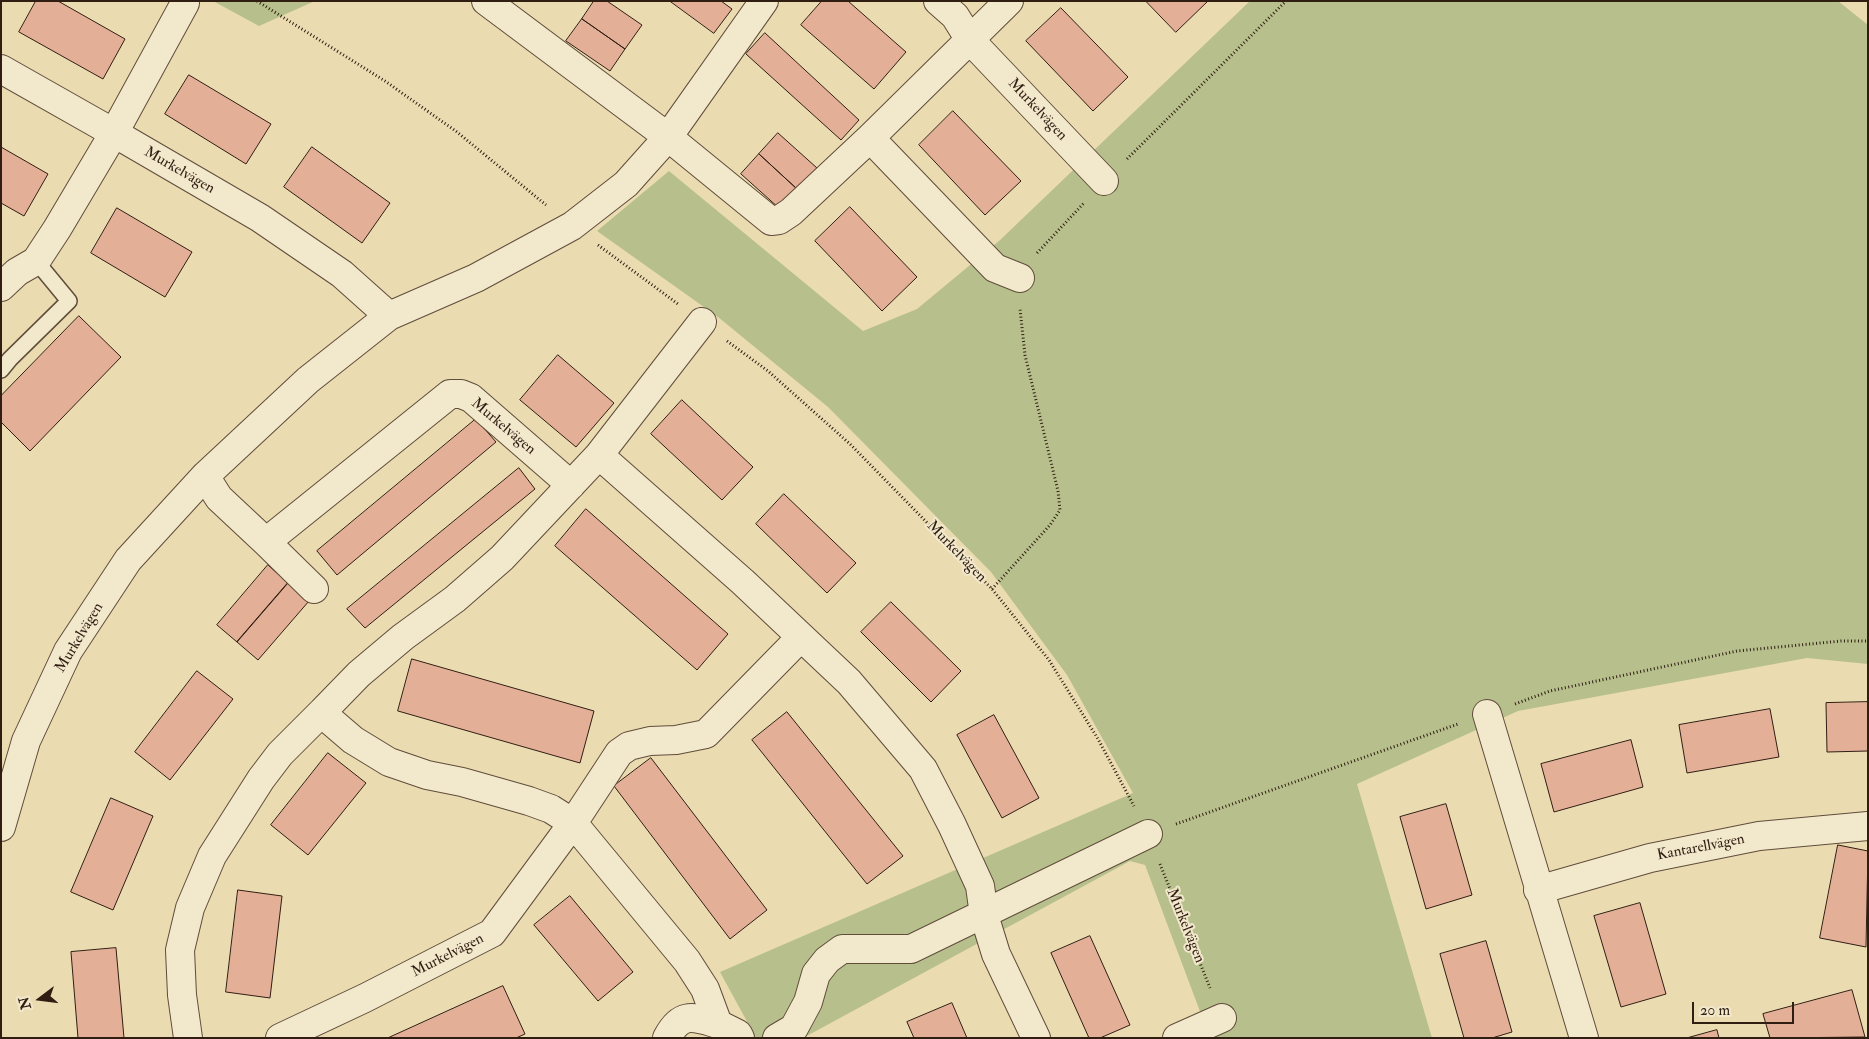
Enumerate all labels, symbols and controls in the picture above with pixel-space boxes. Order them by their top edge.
street label: Murkelvägen [1004,75,1070,145]
street label: Murkelvägen [140,144,218,198]
street label: Murkelvägen [467,395,539,459]
street label: Murkelvägen [922,518,990,586]
street label: Murkelvägen [52,600,108,676]
street label: Kantarellvägen [1656,831,1746,865]
street label: Murkelvägen [1162,886,1208,966]
street label: Murkelvägen [409,930,487,982]
north arrow [15,974,65,1024]
scale bar [1694,992,1796,1024]
text: N [15,995,35,1011]
text: 20 m [1700,1001,1730,1020]

